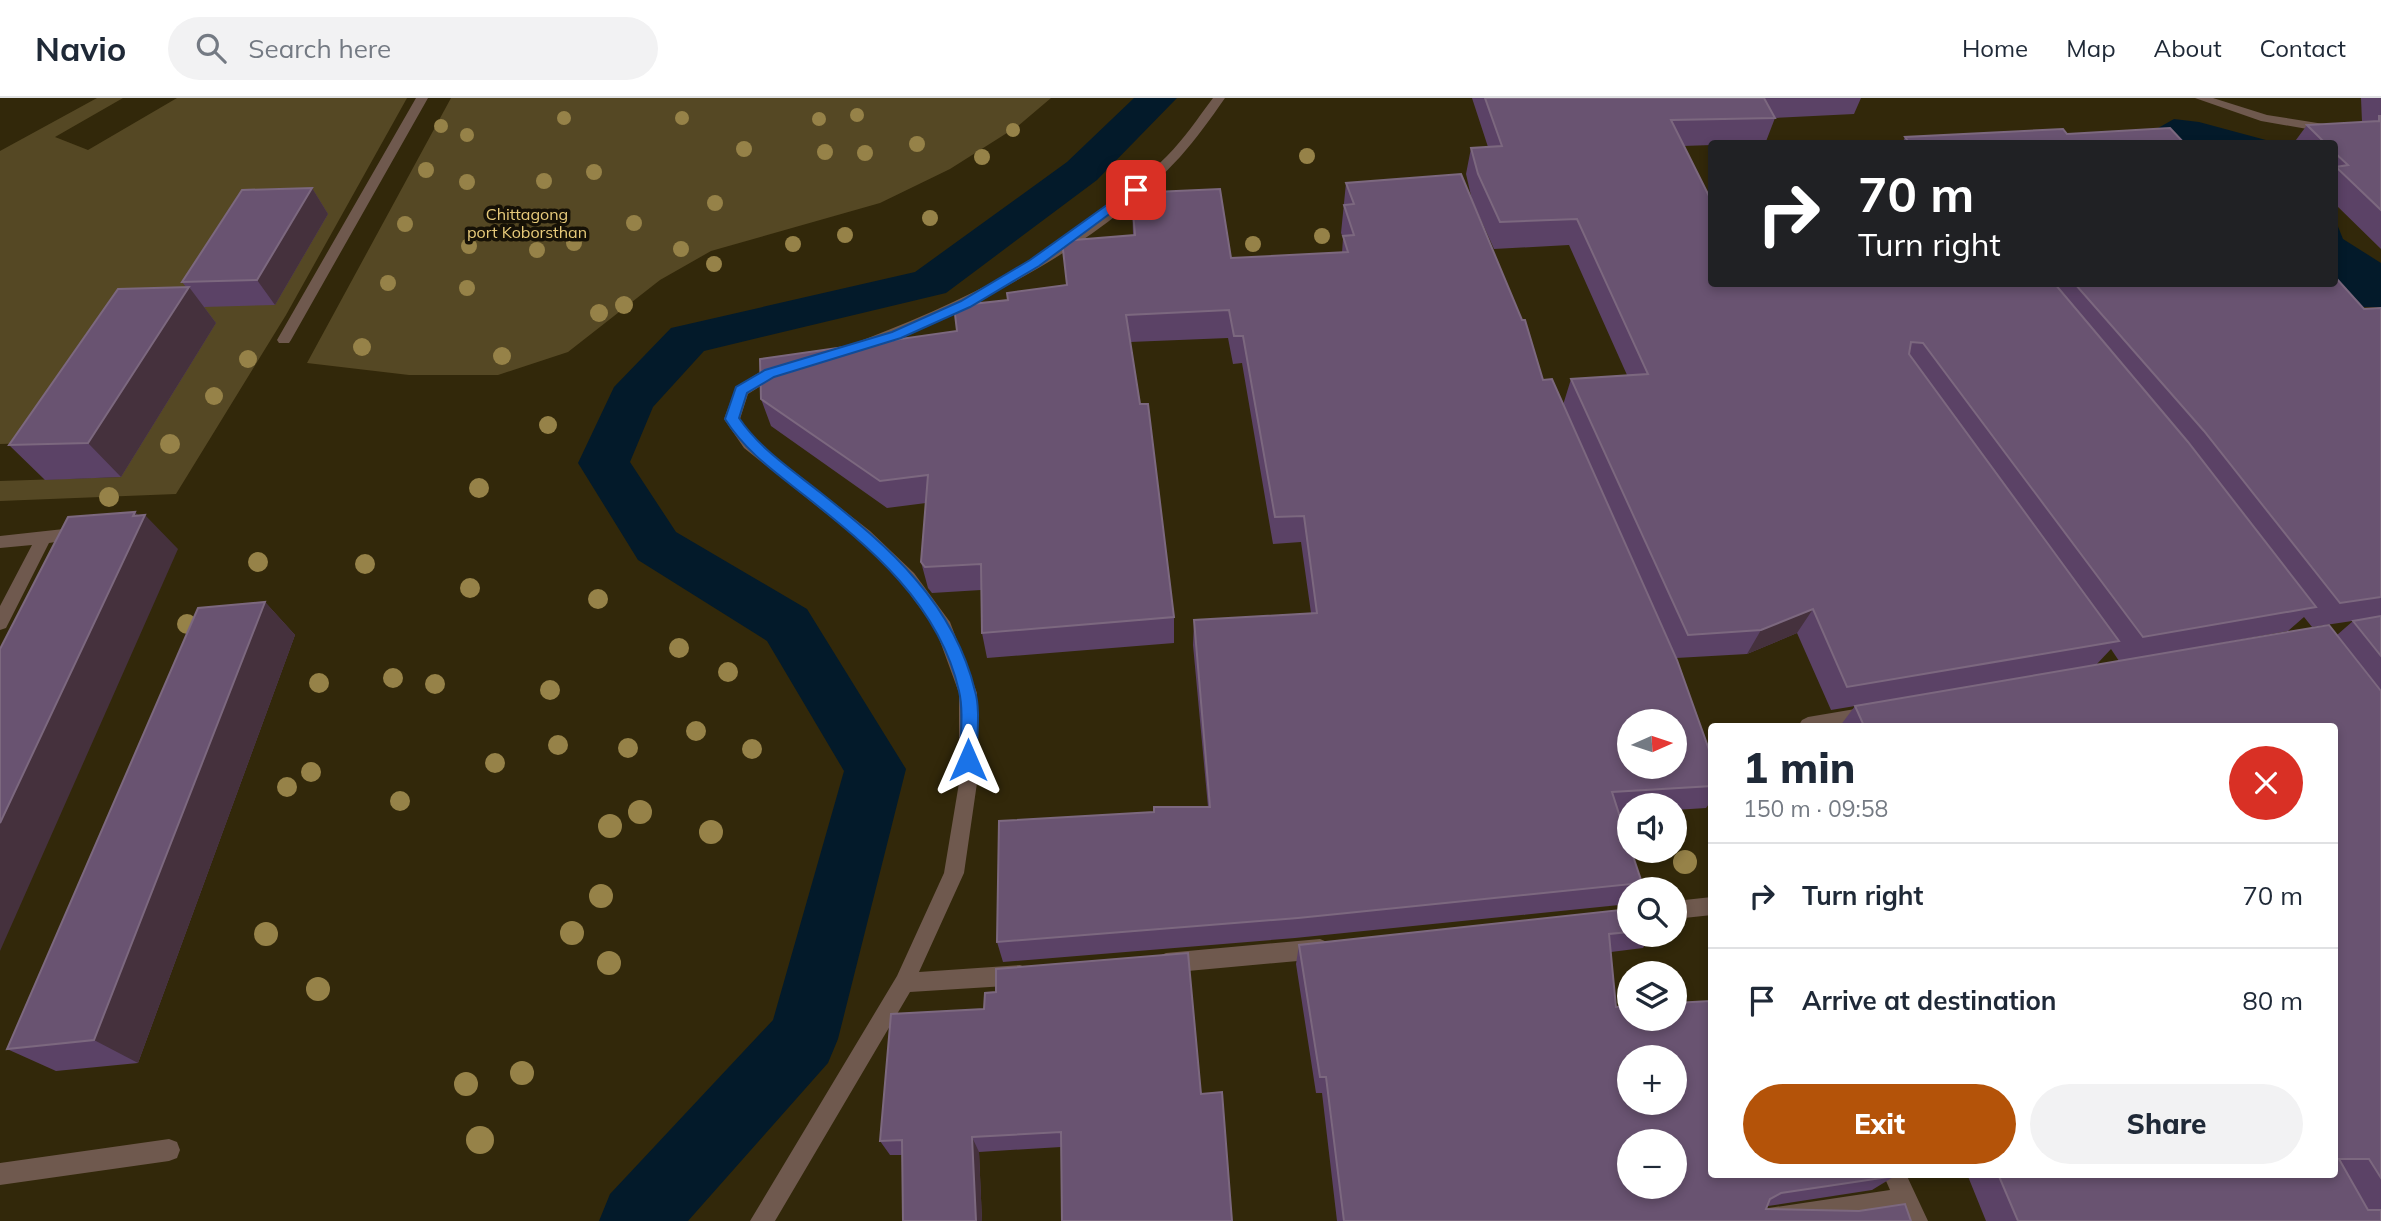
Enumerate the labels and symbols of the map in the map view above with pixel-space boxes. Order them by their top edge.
pin [1106,160,1166,220]
park label: Chittagong port Koborsthan [467,204,587,242]
north arrow [1617,709,1687,779]
position arrow [931,723,1005,797]

